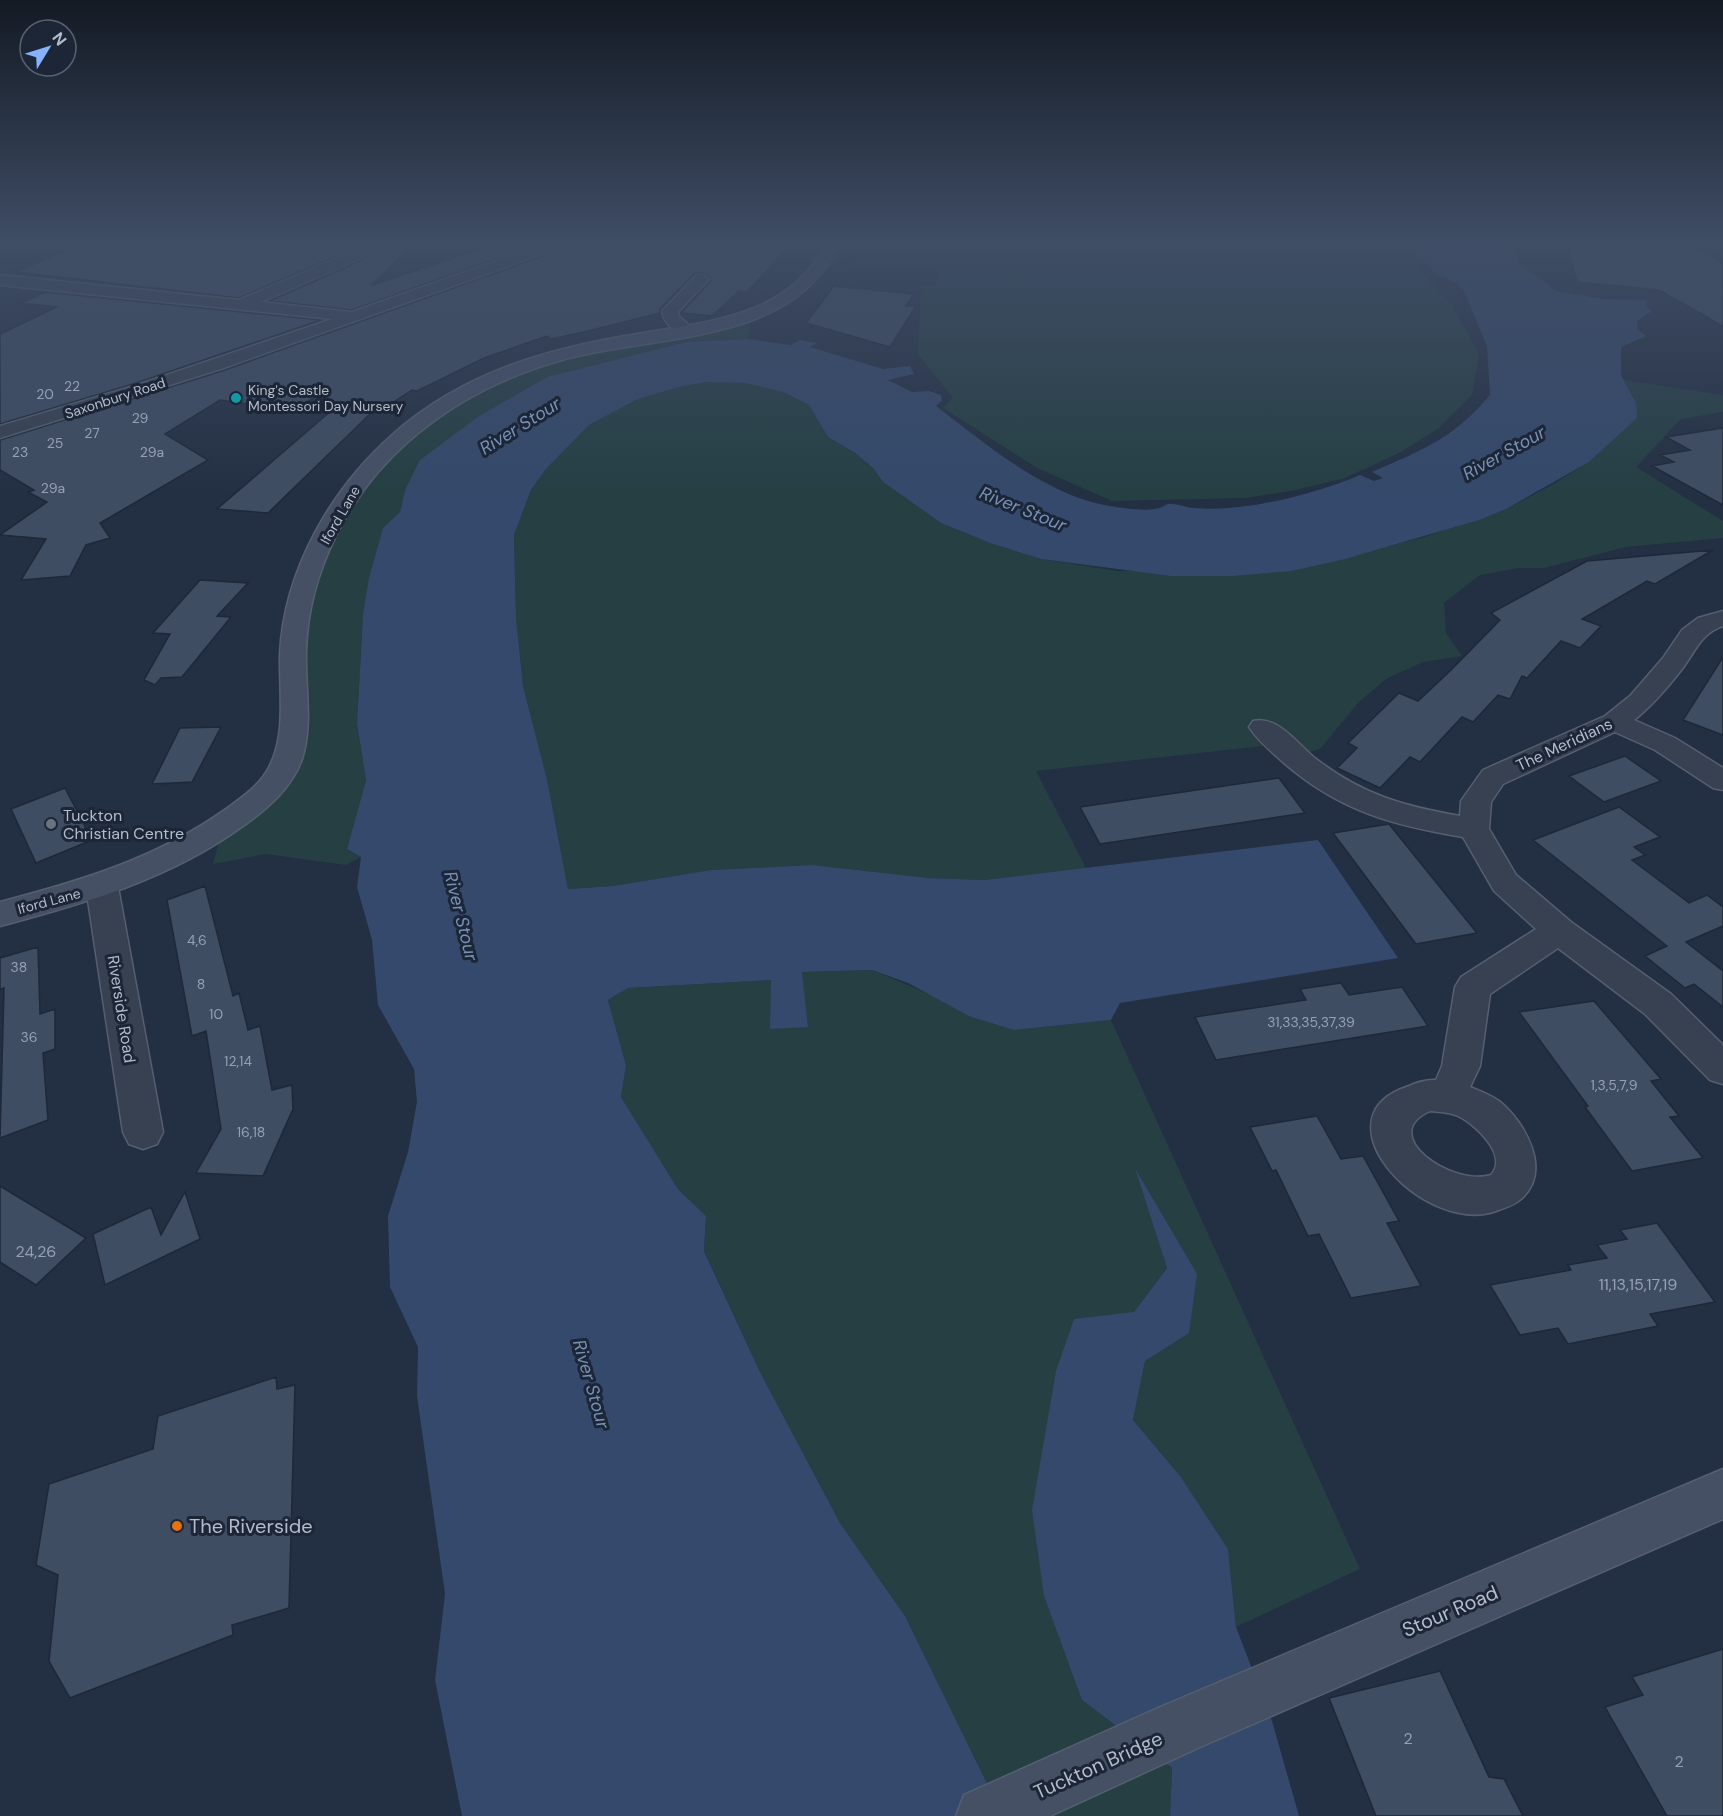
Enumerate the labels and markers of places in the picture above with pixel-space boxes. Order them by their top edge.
place label: King's Castle Montessori Day Nursery [248,381,404,415]
marker: King's Castle Montessori Day Nursery [229,391,243,405]
place label: Tuckton Christian Centre [63,805,184,844]
marker: Tuckton Christian Centre [44,817,58,831]
place label: The Riverside [189,1513,313,1539]
marker: The Riverside [170,1519,184,1533]

